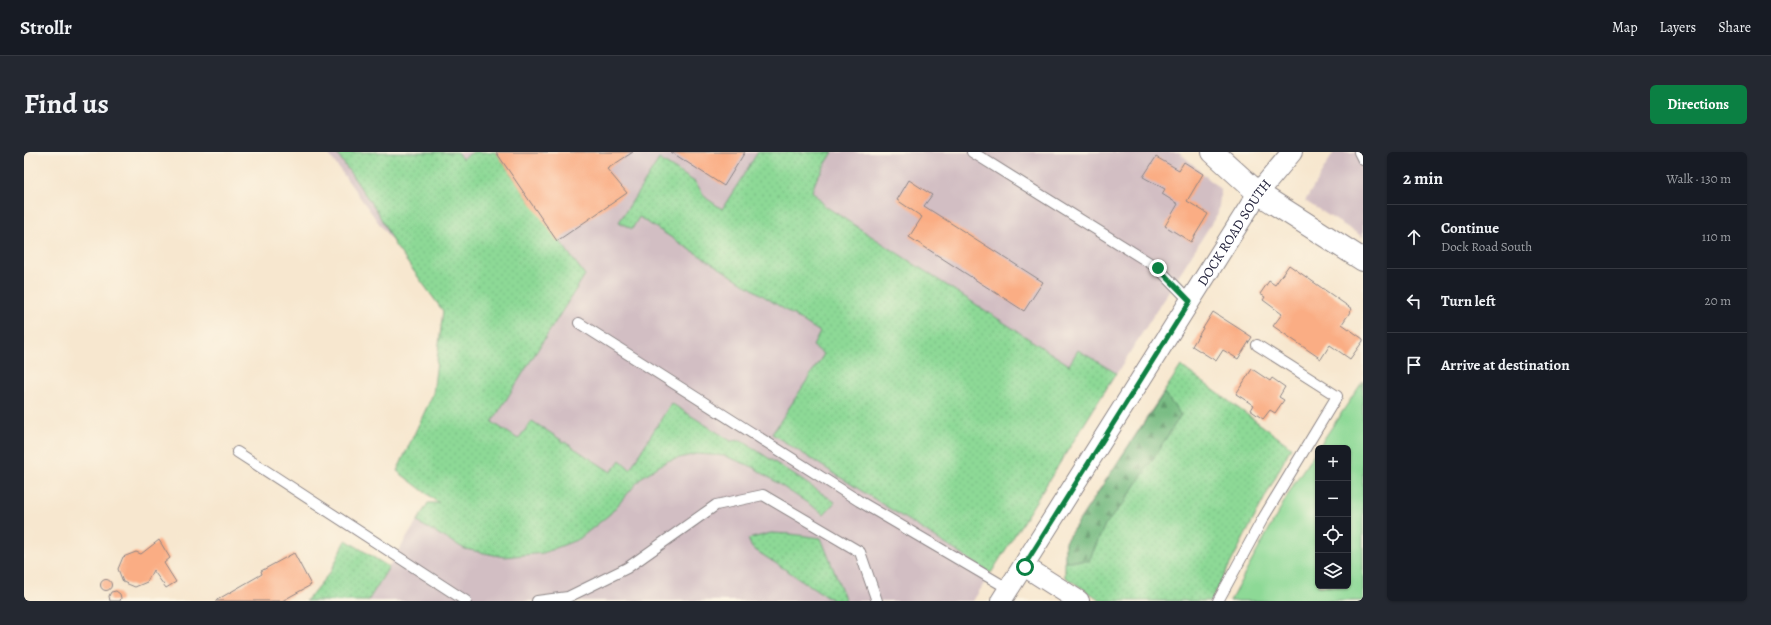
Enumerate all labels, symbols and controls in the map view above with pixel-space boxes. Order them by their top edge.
text: Strollr [20,15,72,41]
text: Map [1612,18,1638,37]
text: Layers [1660,18,1696,37]
text: Share [1718,18,1751,37]
text: Find us [24,85,109,123]
button: Directions [1650,85,1747,124]
text: 2 min [1403,167,1443,190]
text: Walk · 130 m [1666,170,1731,187]
street label: DOCK ROAD SOUTH [1192,175,1275,289]
text: Continue [1441,218,1499,238]
icon: ahead [1403,226,1425,248]
text: 110 m [1702,228,1731,245]
text: Dock Road South [1441,238,1532,255]
route end [1149,259,1167,277]
icon: left [1403,290,1425,312]
text: Turn left [1441,291,1496,311]
text: 20 m [1705,292,1731,309]
icon: arrive [1403,354,1425,376]
text: Arrive at destination [1441,355,1570,375]
map controls [1315,445,1351,589]
button: + [1315,445,1351,481]
button: − [1315,481,1351,517]
button: locate [1315,517,1351,553]
button: layers [1315,553,1351,589]
route start [1016,558,1034,576]

